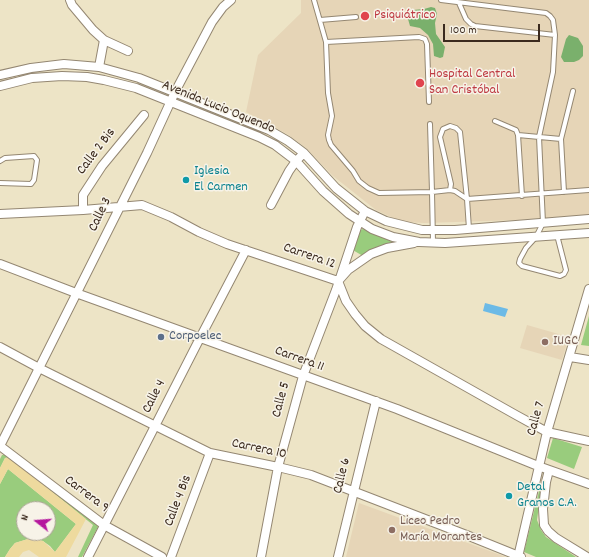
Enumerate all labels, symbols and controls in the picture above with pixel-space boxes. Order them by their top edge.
place label: Psiquiátrico [374,8,435,24]
marker: Psiquiátrico [359,10,371,22]
scale bar [445,16,542,42]
text: 100 m [450,22,477,39]
place label: Hospital Central San Cristóbal [429,67,515,100]
marker: Hospital Central San Cristóbal [414,77,426,89]
street label: Avenida Lucio Oquendo [159,78,277,138]
street label: Calle 2 Bis [74,125,120,179]
place label: Iglesia El Carmen [194,164,248,196]
marker: Iglesia El Carmen [181,175,191,185]
street label: Calle 3 [86,195,116,235]
street label: Carrera 12 [281,240,337,274]
place label: Corpoelec [169,329,221,345]
marker: Corpoelec [156,332,166,342]
place label: IUGC [553,334,578,350]
marker: IUGC [540,337,550,347]
street label: Carrera 11 [272,343,326,377]
street label: Calle 4 [139,377,171,417]
street label: Calle 5 [269,380,295,420]
street label: Calle 7 [524,400,550,438]
street label: Carrera 10 [230,436,288,464]
street label: Calle 6 [330,456,356,496]
street label: Carrera 9 [60,473,112,517]
street label: Calle 4 Bis [162,473,196,529]
place label: Detal Granos C.A. [517,480,577,512]
marker: Detal Granos C.A. [504,491,514,501]
north arrow [16,501,56,541]
text: N [17,513,34,523]
place label: Liceo Pedro María Morantes [400,514,482,546]
marker: Liceo Pedro María Morantes [387,525,397,535]

